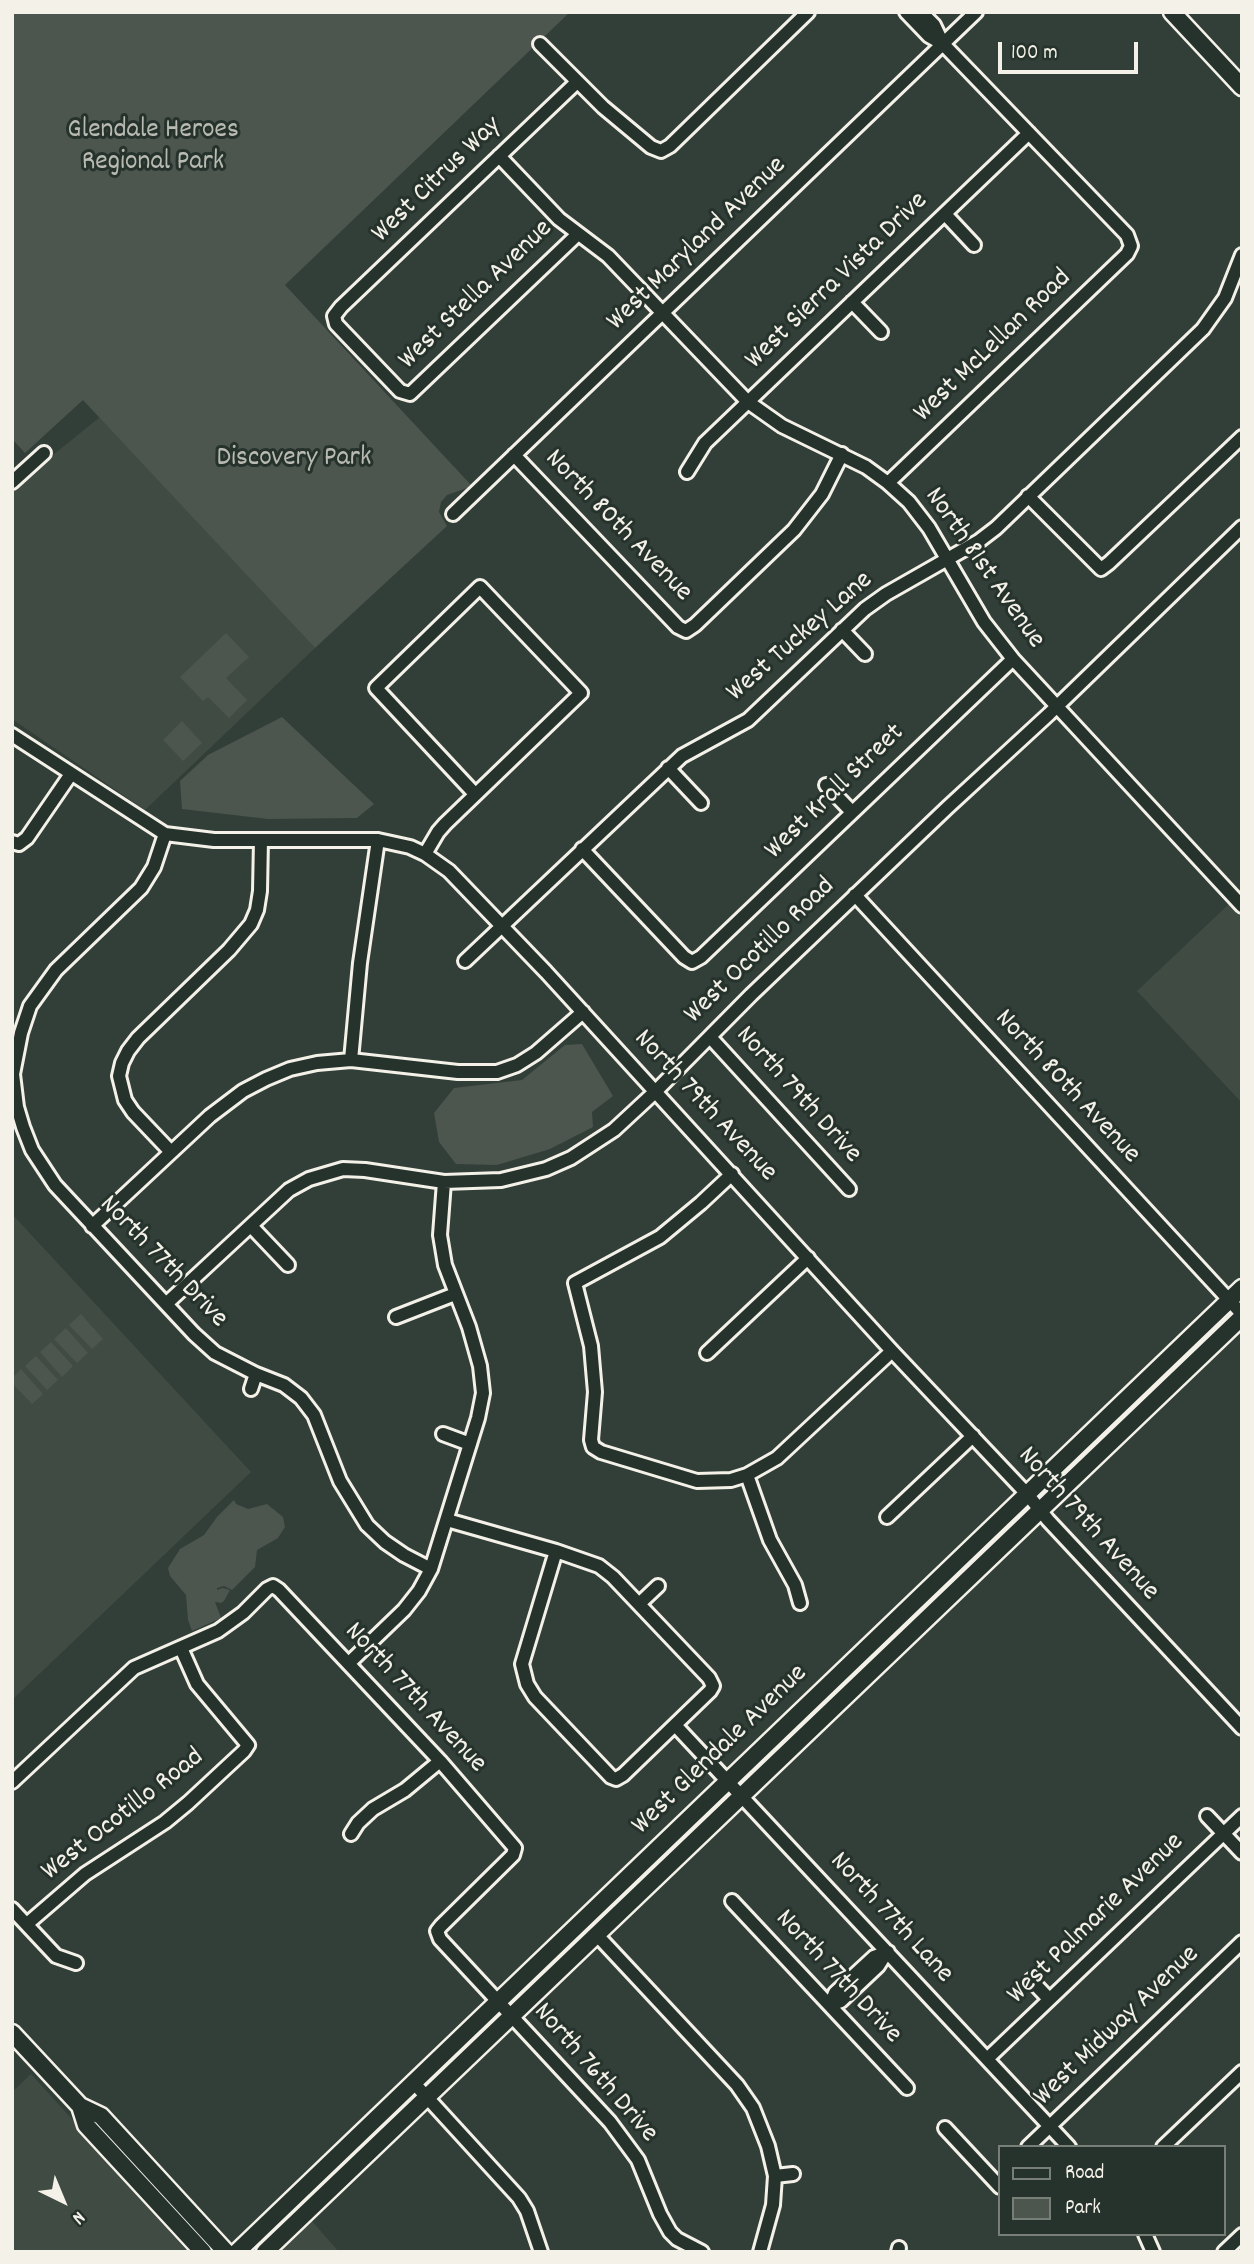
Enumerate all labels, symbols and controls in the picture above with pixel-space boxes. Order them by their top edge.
scale bar [1002,28,1142,72]
text: 100 m [1011,39,1058,69]
street label: West Citrus Way [366,111,510,251]
park label: Glendale Heroes Regional Park [67,115,239,181]
street label: West Maryland Avenue [601,151,795,339]
street label: West Sierra Vista Drive [740,186,936,378]
street label: West Stella Avenue [393,214,561,378]
street label: West McLellan Road [908,263,1080,431]
park label: Discovery Park [217,443,371,477]
street label: North 80th Avenue [536,444,698,610]
street label: North 81st Avenue [915,482,1051,656]
street label: West Tuckey Lane [721,565,881,711]
street label: West Krall Street [759,718,913,868]
street label: West Ocotillo Road [679,872,843,1032]
street label: North 80th Avenue [986,1004,1146,1172]
street label: North 79th Drive [727,1020,867,1172]
street label: North 79th Avenue [625,1024,783,1190]
street label: North 77th Drive [90,1190,234,1336]
street label: North 79th Avenue [1009,1441,1165,1609]
street label: North 77th Avenue [336,1617,492,1781]
street label: West Glendale Avenue [626,1659,816,1843]
street label: West Ocotillo Road [36,1742,212,1890]
street label: West Palmarie Avenue [1002,1827,1192,2013]
street label: North 77th Lane [821,1846,959,1992]
street label: North 77th Drive [766,1904,908,2052]
street label: West Midway Avenue [1028,1940,1208,2114]
street label: North 76th Drive [524,1997,664,2151]
legend [998,2145,1226,2236]
text: Road [1065,2159,1104,2189]
north arrow [28,2166,98,2236]
text: Park [1065,2194,1101,2224]
text: N [65,2204,90,2230]

